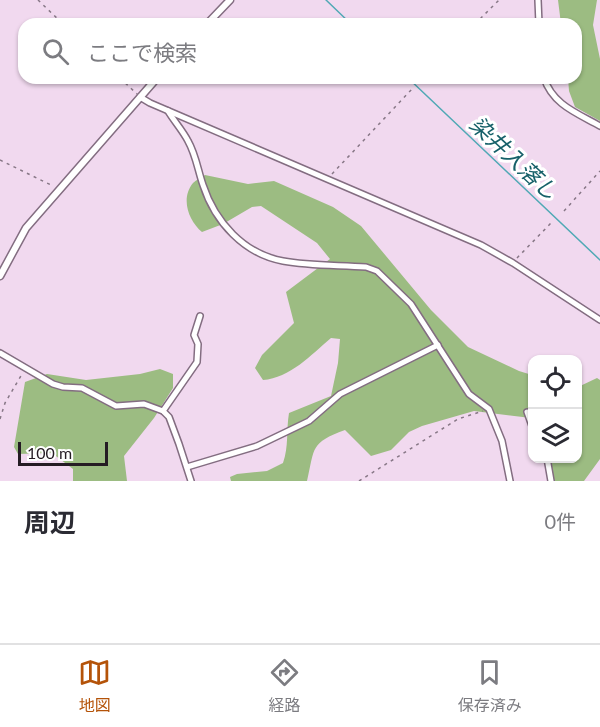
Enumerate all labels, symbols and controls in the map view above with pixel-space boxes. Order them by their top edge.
search box [18,18,582,84]
icon: search [39,35,72,68]
text: ここで検索 [87,39,197,66]
water label: 染井入落し [465,110,564,205]
map controls [528,355,582,463]
button: locate [528,355,582,409]
button: layers [528,409,582,463]
scale bar [18,439,108,466]
text: 100 m [27,443,72,462]
text: 周辺 [24,506,76,538]
text: 0件 [544,509,576,533]
tab: 地図 [78,656,111,716]
tab: 経路 [268,656,301,716]
tab: 保存済み [458,656,522,716]

